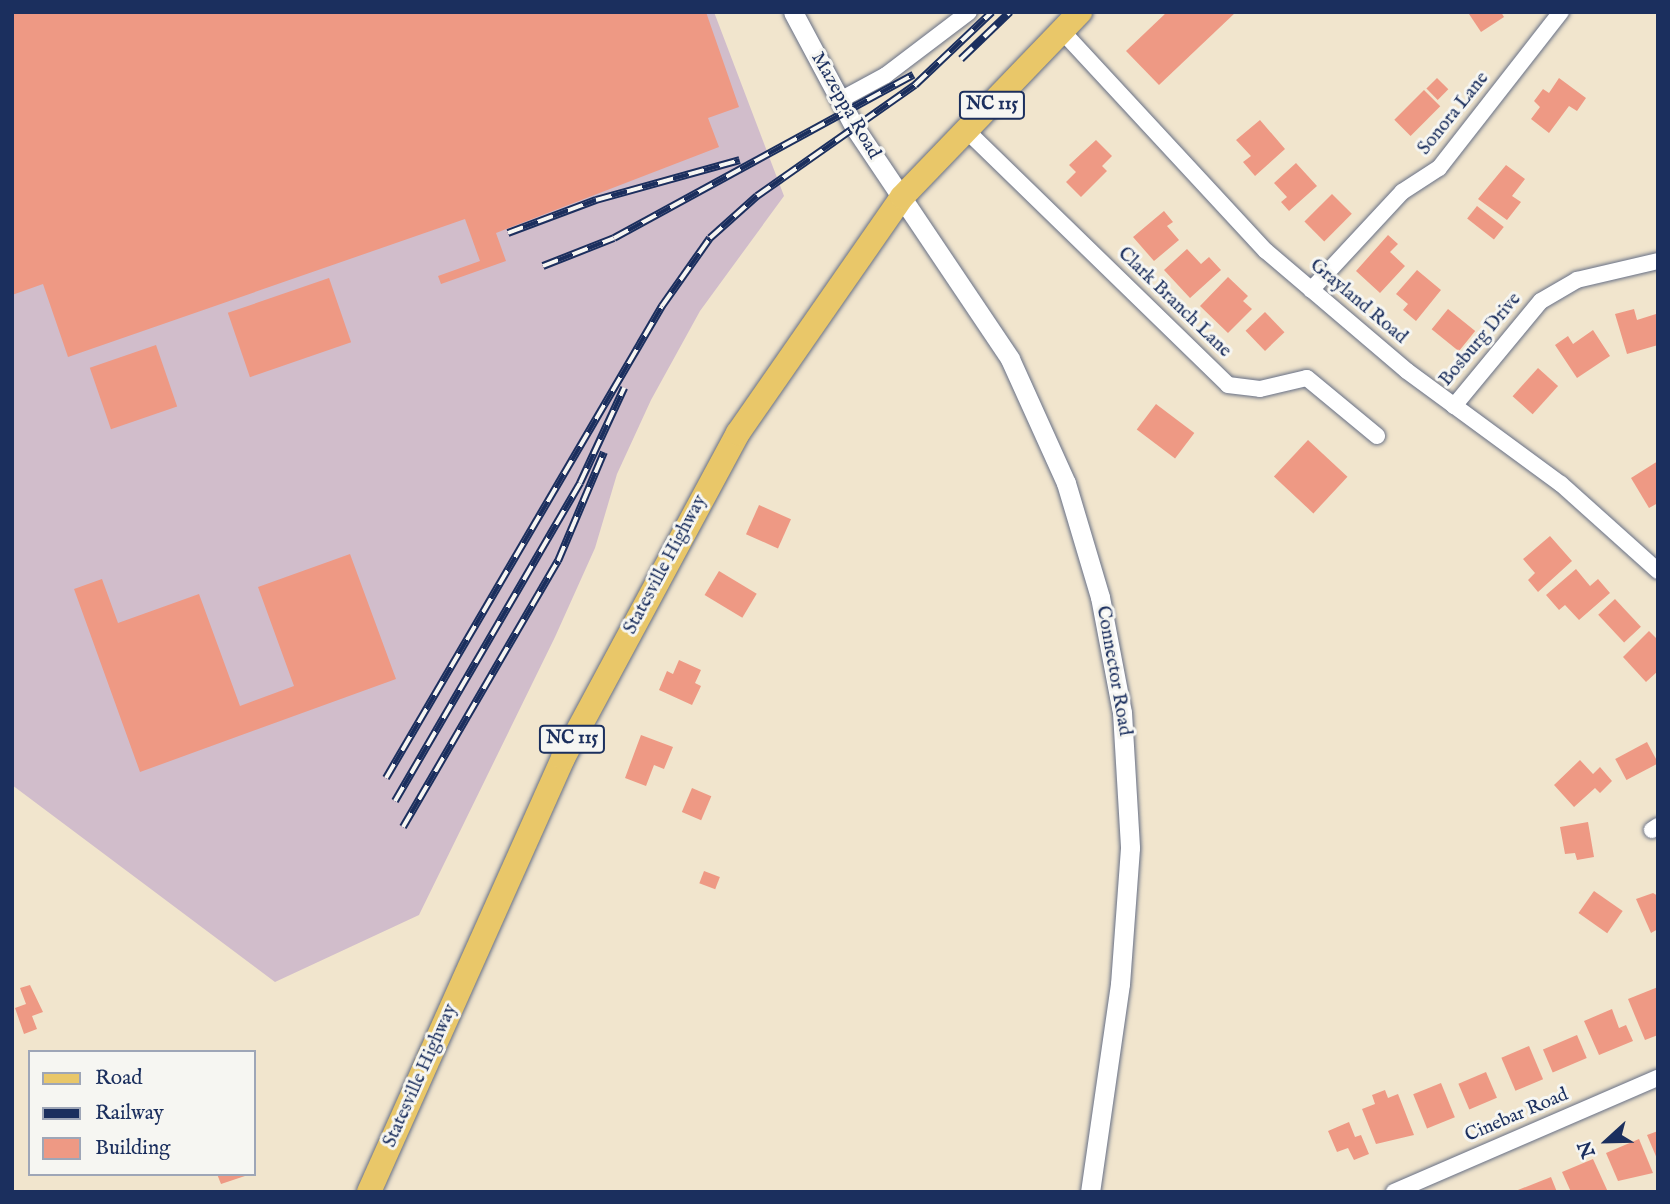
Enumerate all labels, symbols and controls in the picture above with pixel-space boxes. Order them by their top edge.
street label: Mazeppa Road [805,49,885,163]
street label: Sonora Lane [1414,68,1494,160]
road number: NC 115 [959,90,1025,120]
street label: Clark Branch Lane [1112,243,1236,363]
street label: Grayland Road [1305,255,1411,349]
street label: Bosburg Drive [1435,289,1527,391]
street label: Statesville Highway [620,491,712,639]
street label: Connector Road [1090,604,1136,738]
road number: NC 115 [539,724,605,754]
street label: Statesville Highway [379,1001,463,1151]
legend [28,1050,256,1176]
text: Road [95,1065,142,1092]
street label: Cinebar Road [1462,1084,1572,1148]
text: Railway [95,1100,164,1127]
north arrow [1572,1106,1642,1176]
text: Building [95,1135,170,1162]
text: N [1573,1137,1602,1161]

